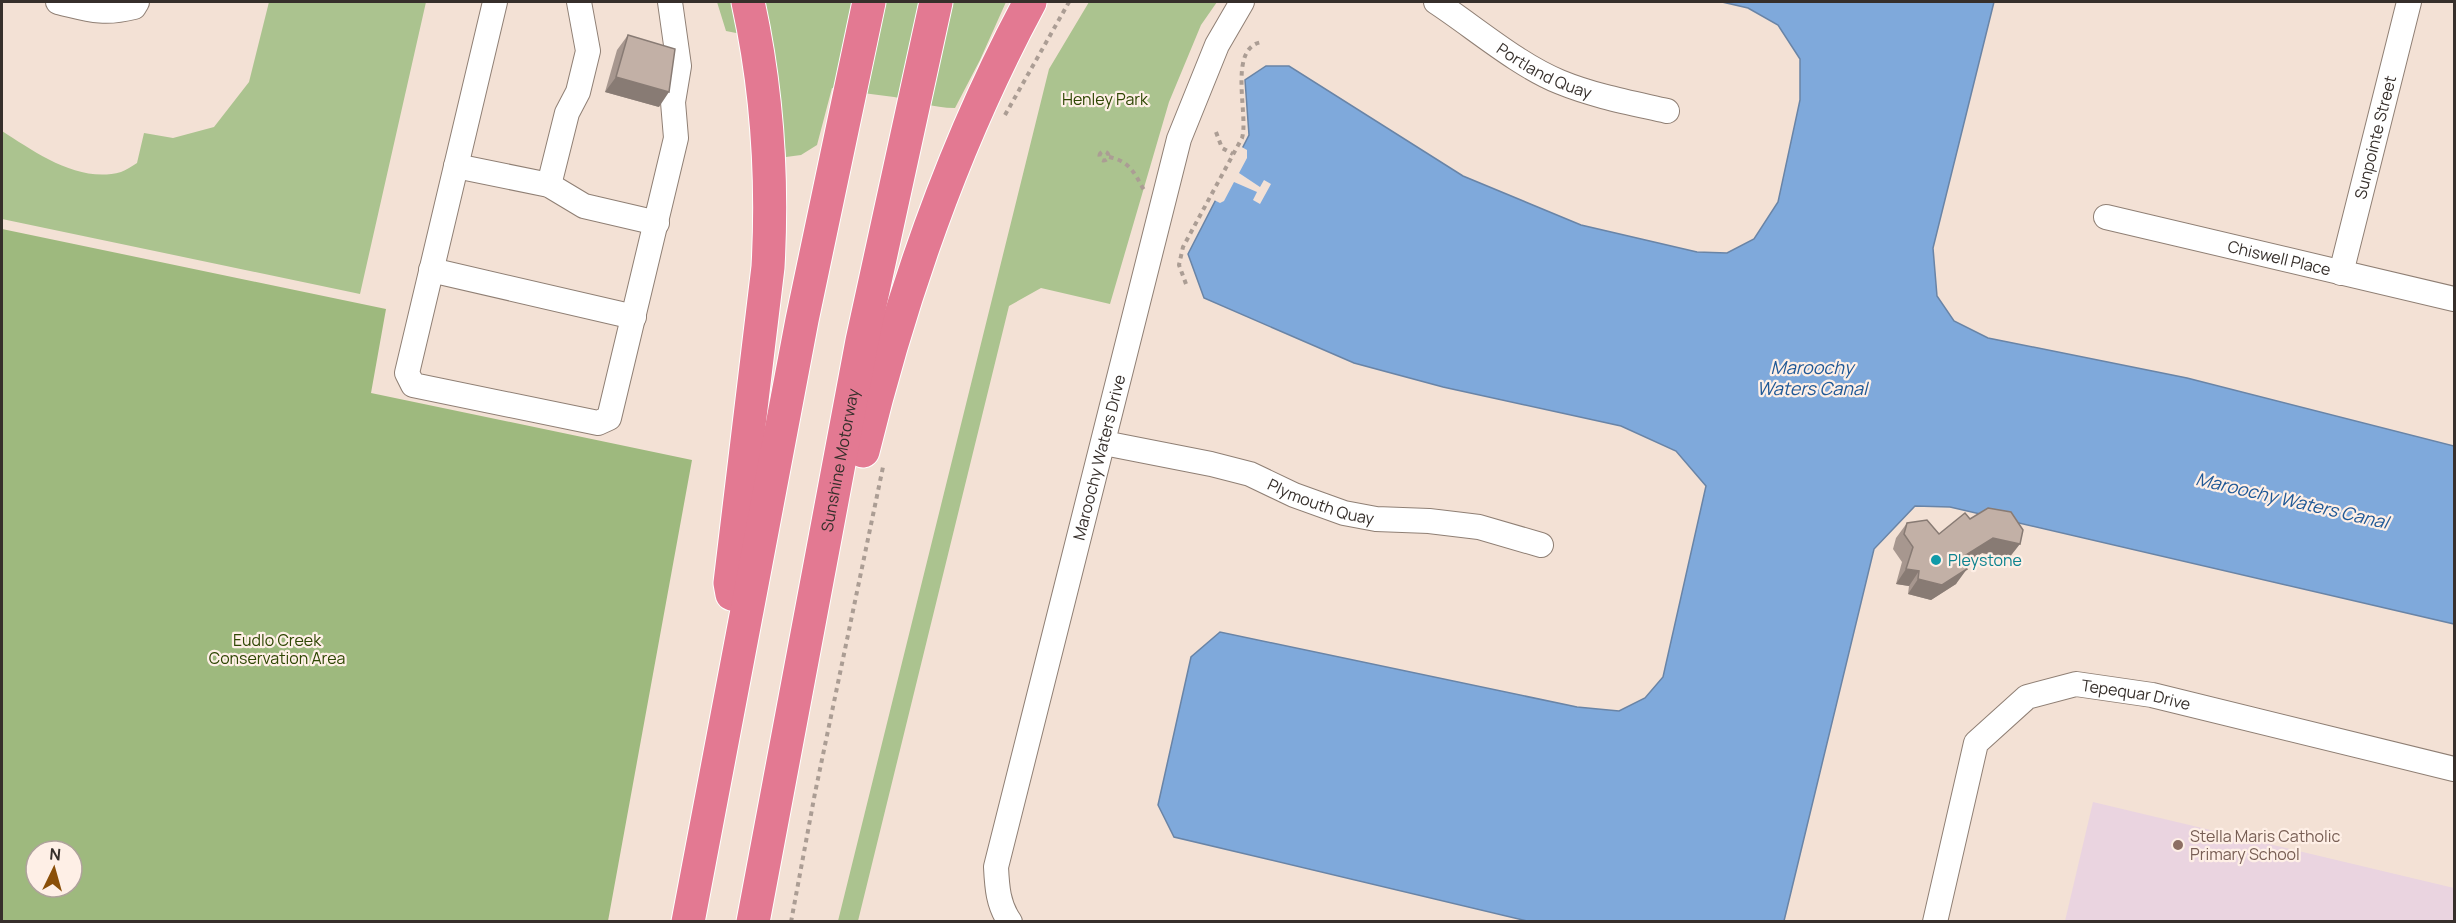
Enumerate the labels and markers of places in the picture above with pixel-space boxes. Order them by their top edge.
place label: Pleystone [1948,549,2022,571]
marker: Pleystone [1929,553,1943,567]
place label: Stella Maris Catholic Primary School [2190,825,2340,865]
marker: Stella Maris Catholic Primary School [2171,838,2185,852]

